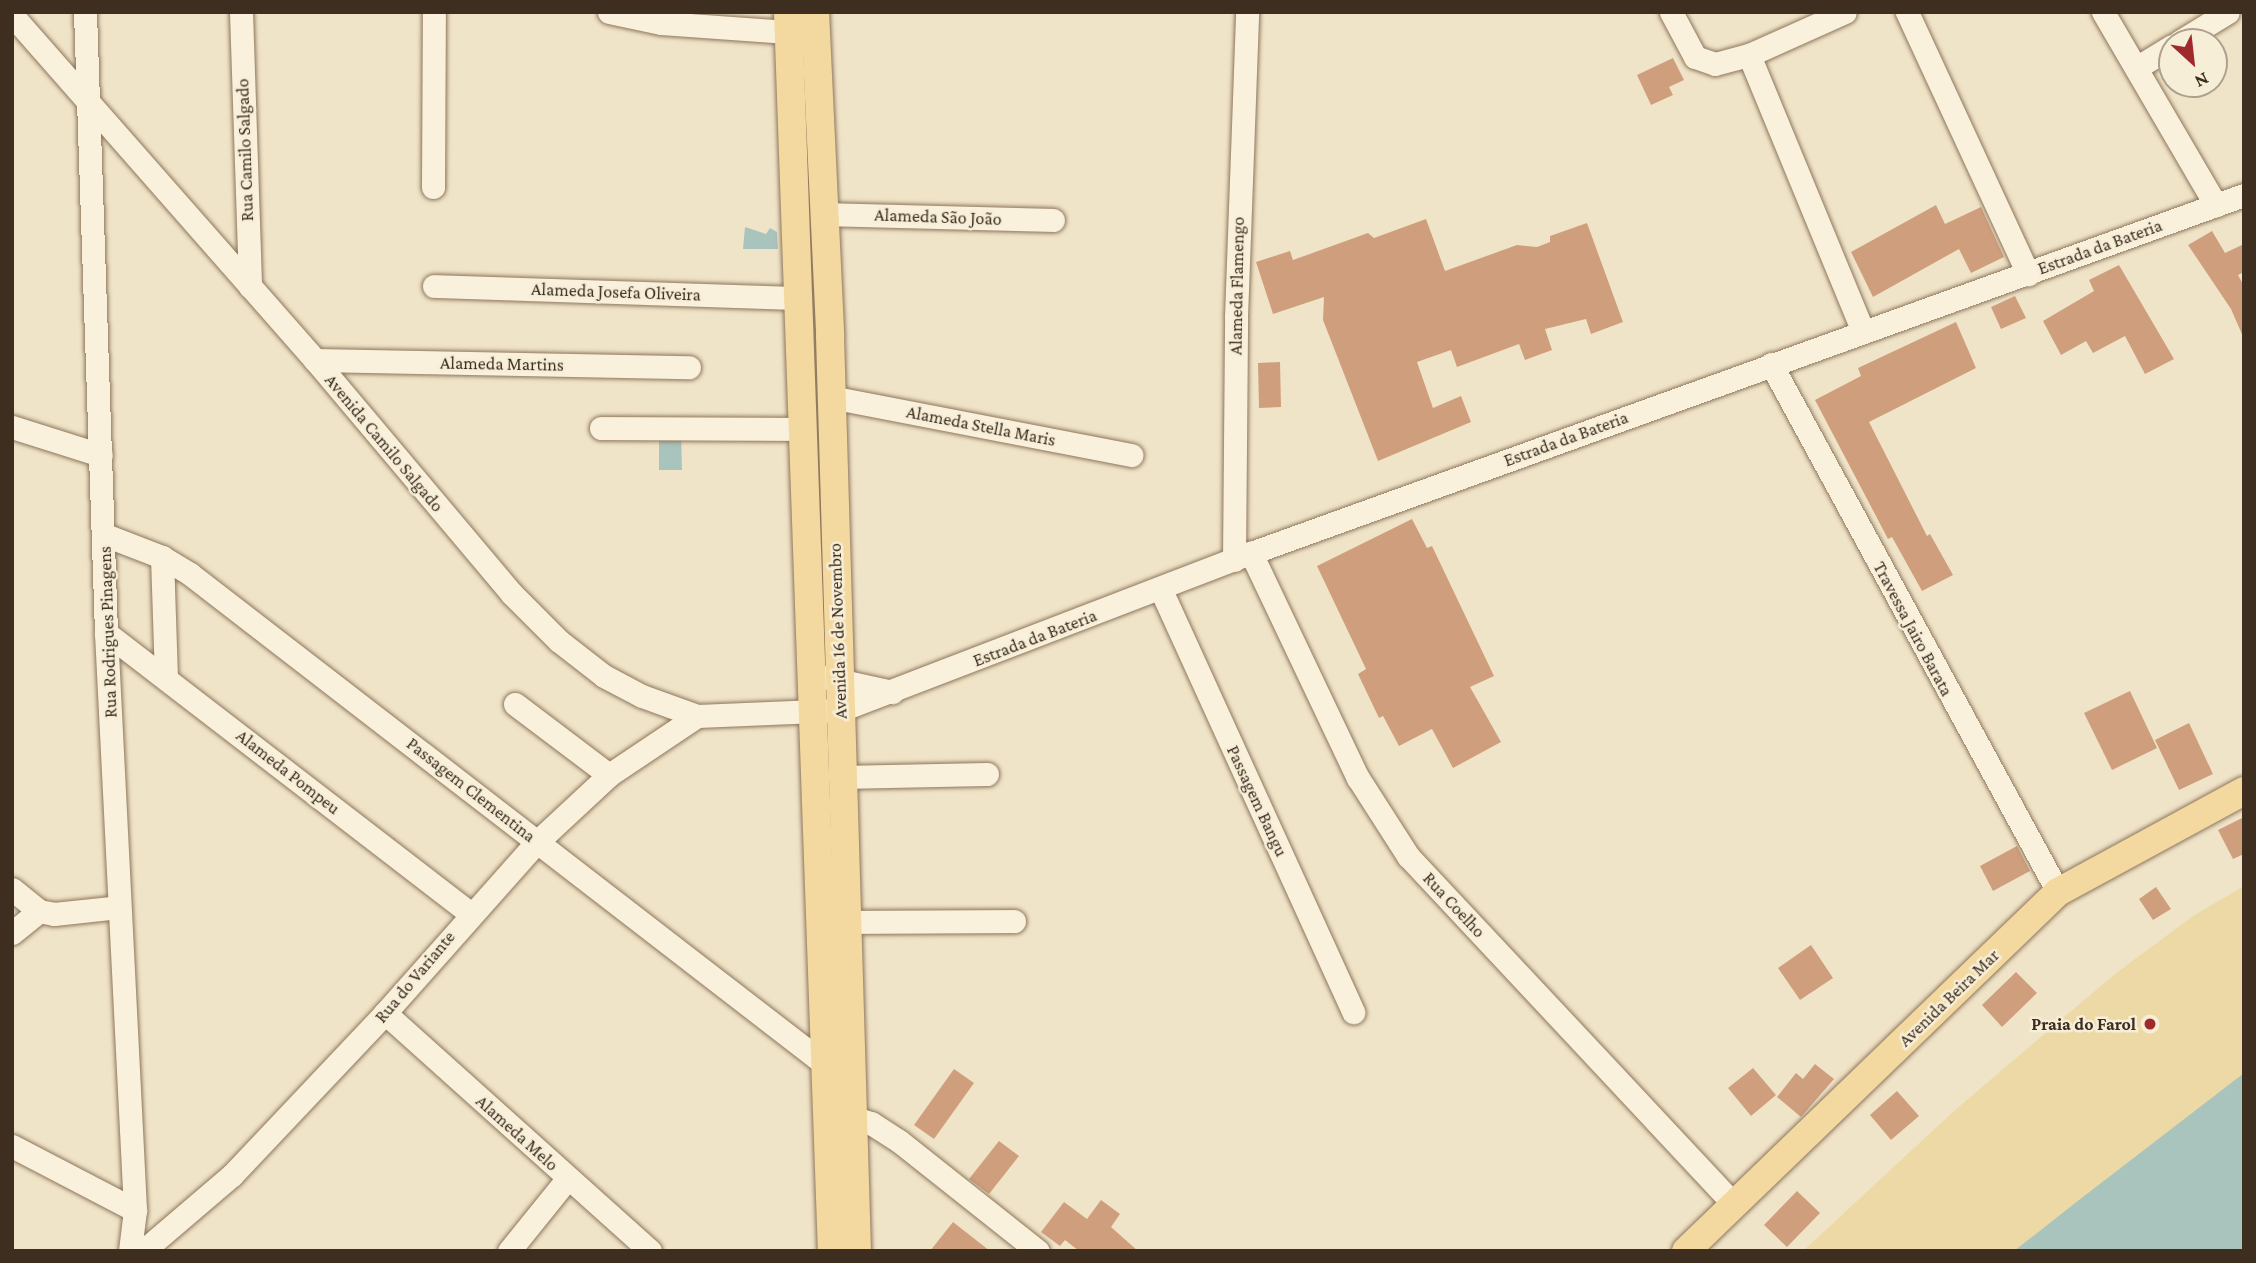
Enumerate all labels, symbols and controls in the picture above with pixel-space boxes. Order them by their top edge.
north arrow [2158,28,2228,98]
text: N [2191,68,2212,93]
street label: Rua Camilo Salgado [232,78,258,222]
street label: Alameda São João [874,204,1002,230]
street label: Estrada da Bateria [2035,214,2165,280]
street label: Alameda Flamengo [1225,217,1249,355]
street label: Alameda Josefa Oliveira [531,278,701,306]
street label: Alameda Martins [440,352,564,376]
street label: Avenida Camilo Salgado [320,370,448,516]
street label: Alameda Stella Maris [905,401,1057,451]
street label: Estrada da Bateria [1501,406,1631,472]
street label: Avenida 16 de Novembro [824,543,852,719]
street label: Rua Rodrigues Pinagens [94,546,122,718]
street label: Travessa Jairo Barata [1868,558,1958,700]
street label: Estrada da Bateria [970,604,1100,672]
street label: Alameda Pompeu [232,725,344,819]
street label: Passagem Clementina [402,733,540,847]
street label: Passagem Bangu [1222,742,1292,860]
street label: Rua Coelho [1418,868,1490,942]
street label: Rua do Variante [370,927,460,1027]
street label: Avenida Beira Mar [1894,945,2004,1051]
place label: Praia do Farol [2031,1013,2136,1035]
marker: Praia do Farol [2142,1016,2158,1032]
street label: Alameda Melo [471,1090,563,1176]

